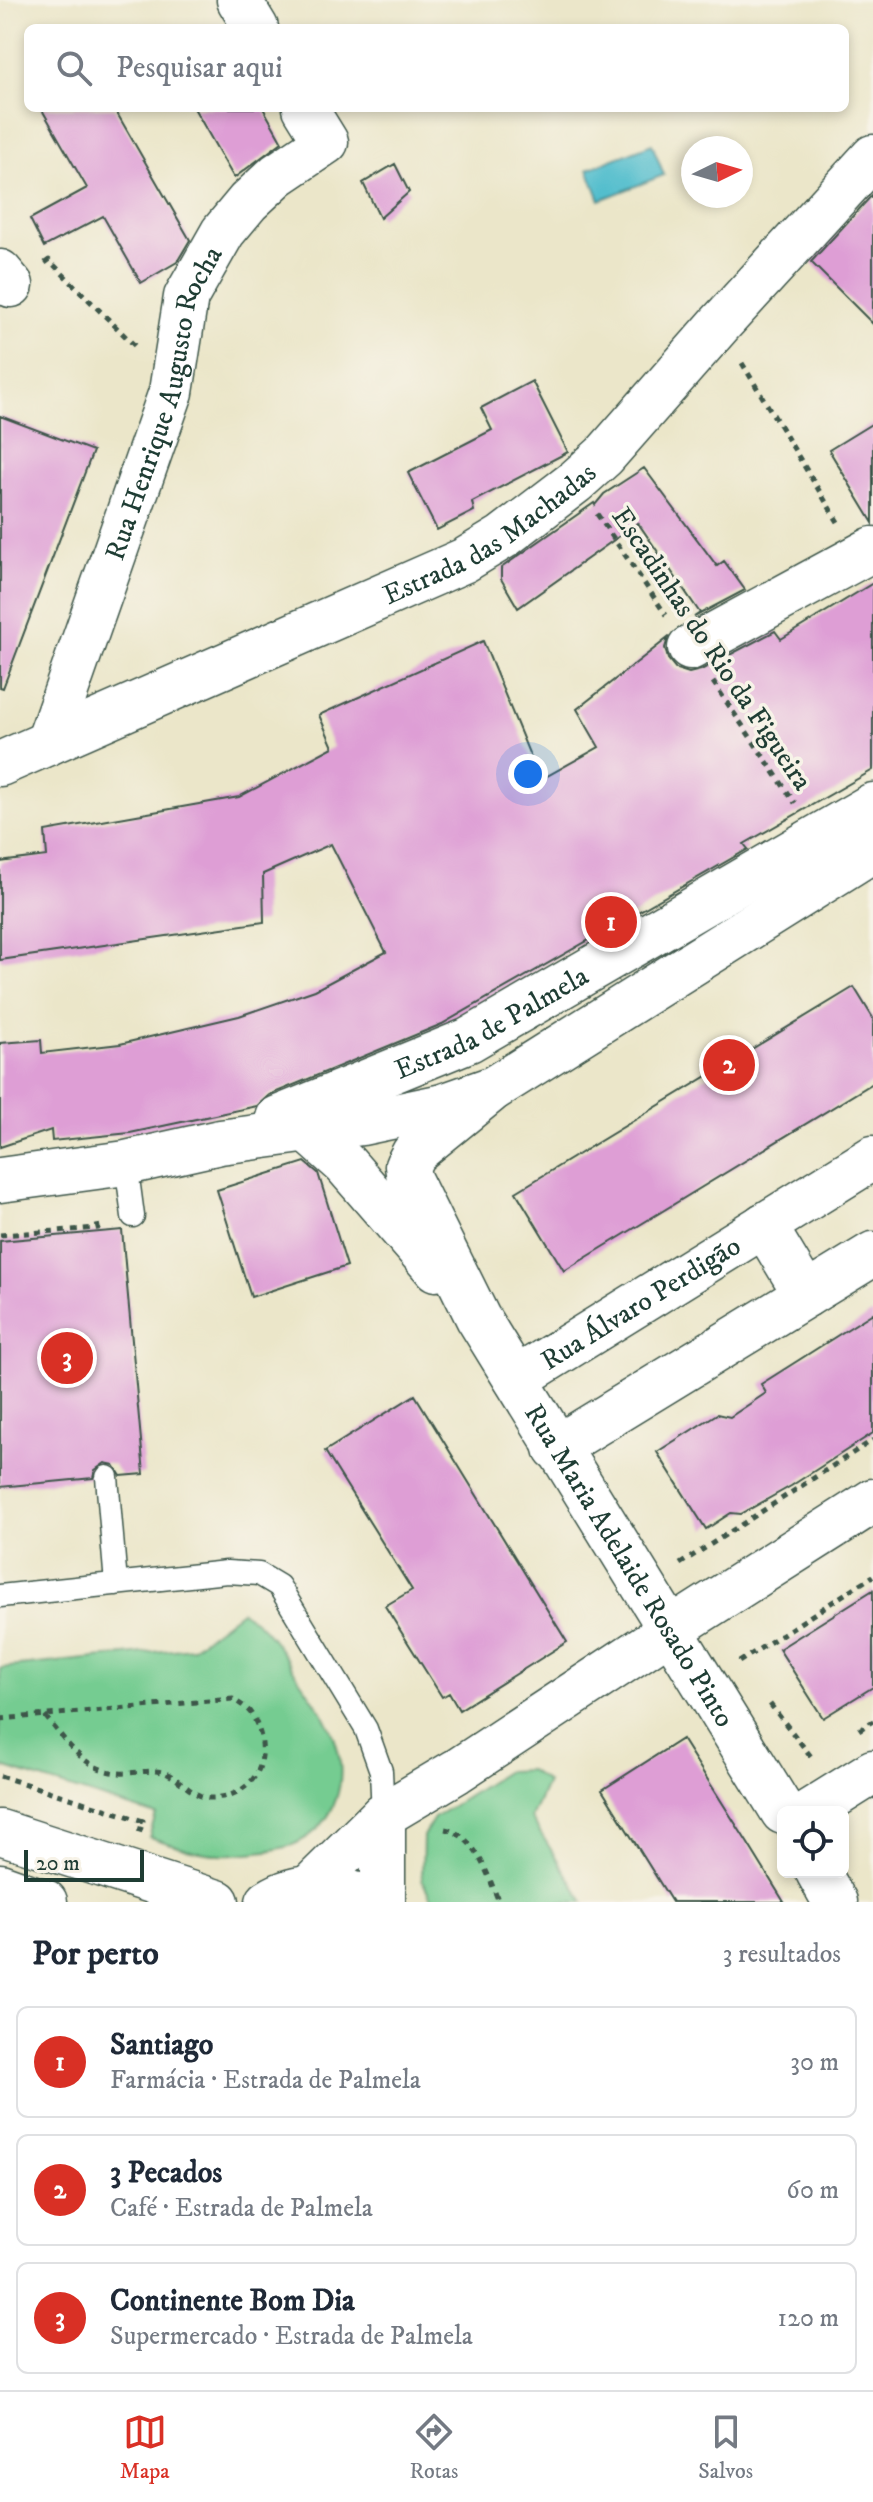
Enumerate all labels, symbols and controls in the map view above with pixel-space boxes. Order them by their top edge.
search box [24,24,849,112]
icon: search [52,46,96,90]
text: Pesquisar aqui [116,50,283,87]
north arrow [681,136,753,208]
street label: Rua Henrique Augusto Rocha [97,240,231,565]
street label: Estrada das Machadas [378,456,604,613]
street label: Escadinhas do Rio da Figueira [604,500,820,797]
your location [508,754,548,794]
pin: 1 [585,892,637,952]
street label: Estrada de Palmela [390,959,595,1087]
pin: 2 [703,1035,755,1095]
street label: Rua Álvaro Perdigão [535,1228,747,1378]
pin: 3 [41,1328,93,1388]
street label: Rua Maria Adelaide Rosado Pinto [516,1398,742,1734]
map controls [777,1806,849,1878]
button: locate [777,1806,849,1878]
scale bar [24,1846,144,1882]
text: 20 m [36,1850,80,1877]
text: Por perto [32,1933,159,1975]
text: 3 resultados [723,1938,841,1971]
text: Santiago [110,2027,213,2064]
text: 1 [55,2046,65,2079]
text: 30 m [790,2046,839,2079]
text: Farmácia · Estrada de Palmela [110,2064,421,2097]
text: 3 Pecados [110,2155,222,2192]
text: 2 [54,2174,66,2207]
text: 60 m [786,2174,839,2207]
text: Café · Estrada de Palmela [110,2192,373,2225]
text: Continente Bom Dia [110,2283,355,2320]
text: 3 [55,2302,65,2335]
text: 120 m [778,2302,839,2335]
text: Supermercado · Estrada de Palmela [110,2320,473,2353]
tab: Mapa [120,2410,170,2485]
tab: Rotas [409,2410,458,2485]
tab: Salvos [698,2410,753,2485]

